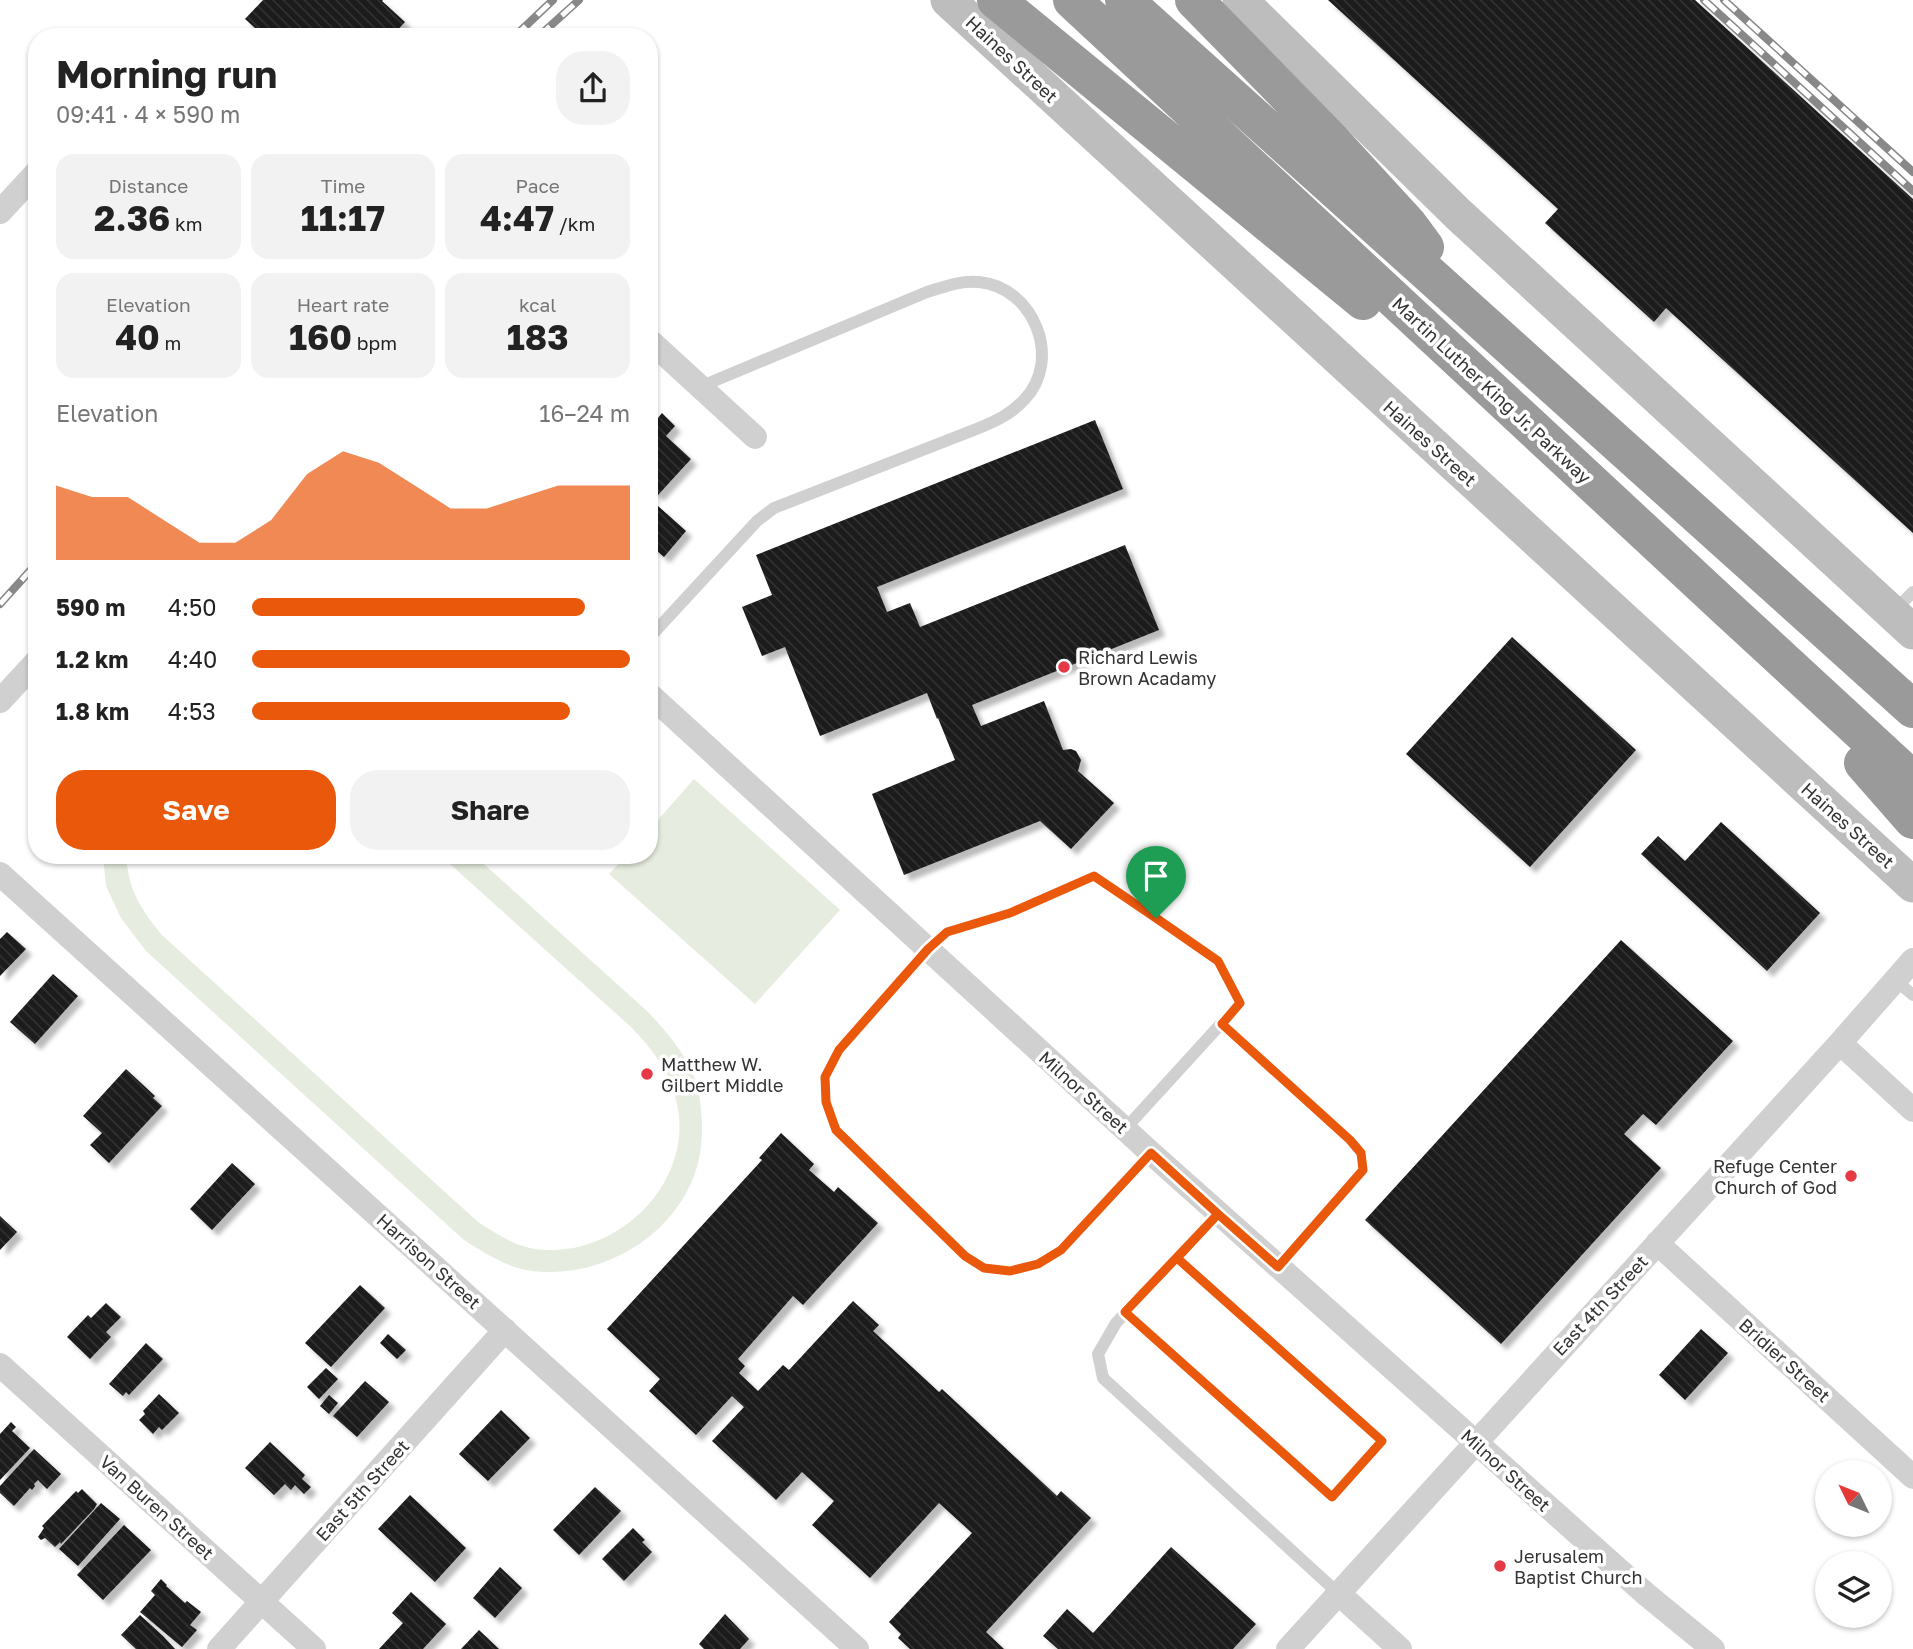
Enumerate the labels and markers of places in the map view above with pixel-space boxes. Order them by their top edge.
place label: Richard Lewis Brown Acadamy [1078,646,1216,689]
marker: Richard Lewis Brown Acadamy [1056,659,1072,675]
pin [1126,846,1186,918]
place label: Matthew W. Gilbert Middle [661,1053,783,1096]
marker: Matthew W. Gilbert Middle [639,1066,655,1082]
place label: Refuge Center Church of God [1713,1155,1837,1198]
marker: Refuge Center Church of God [1843,1168,1859,1184]
place label: Jerusalem Baptist Church [1514,1545,1642,1588]
marker: Jerusalem Baptist Church [1492,1558,1508,1574]

